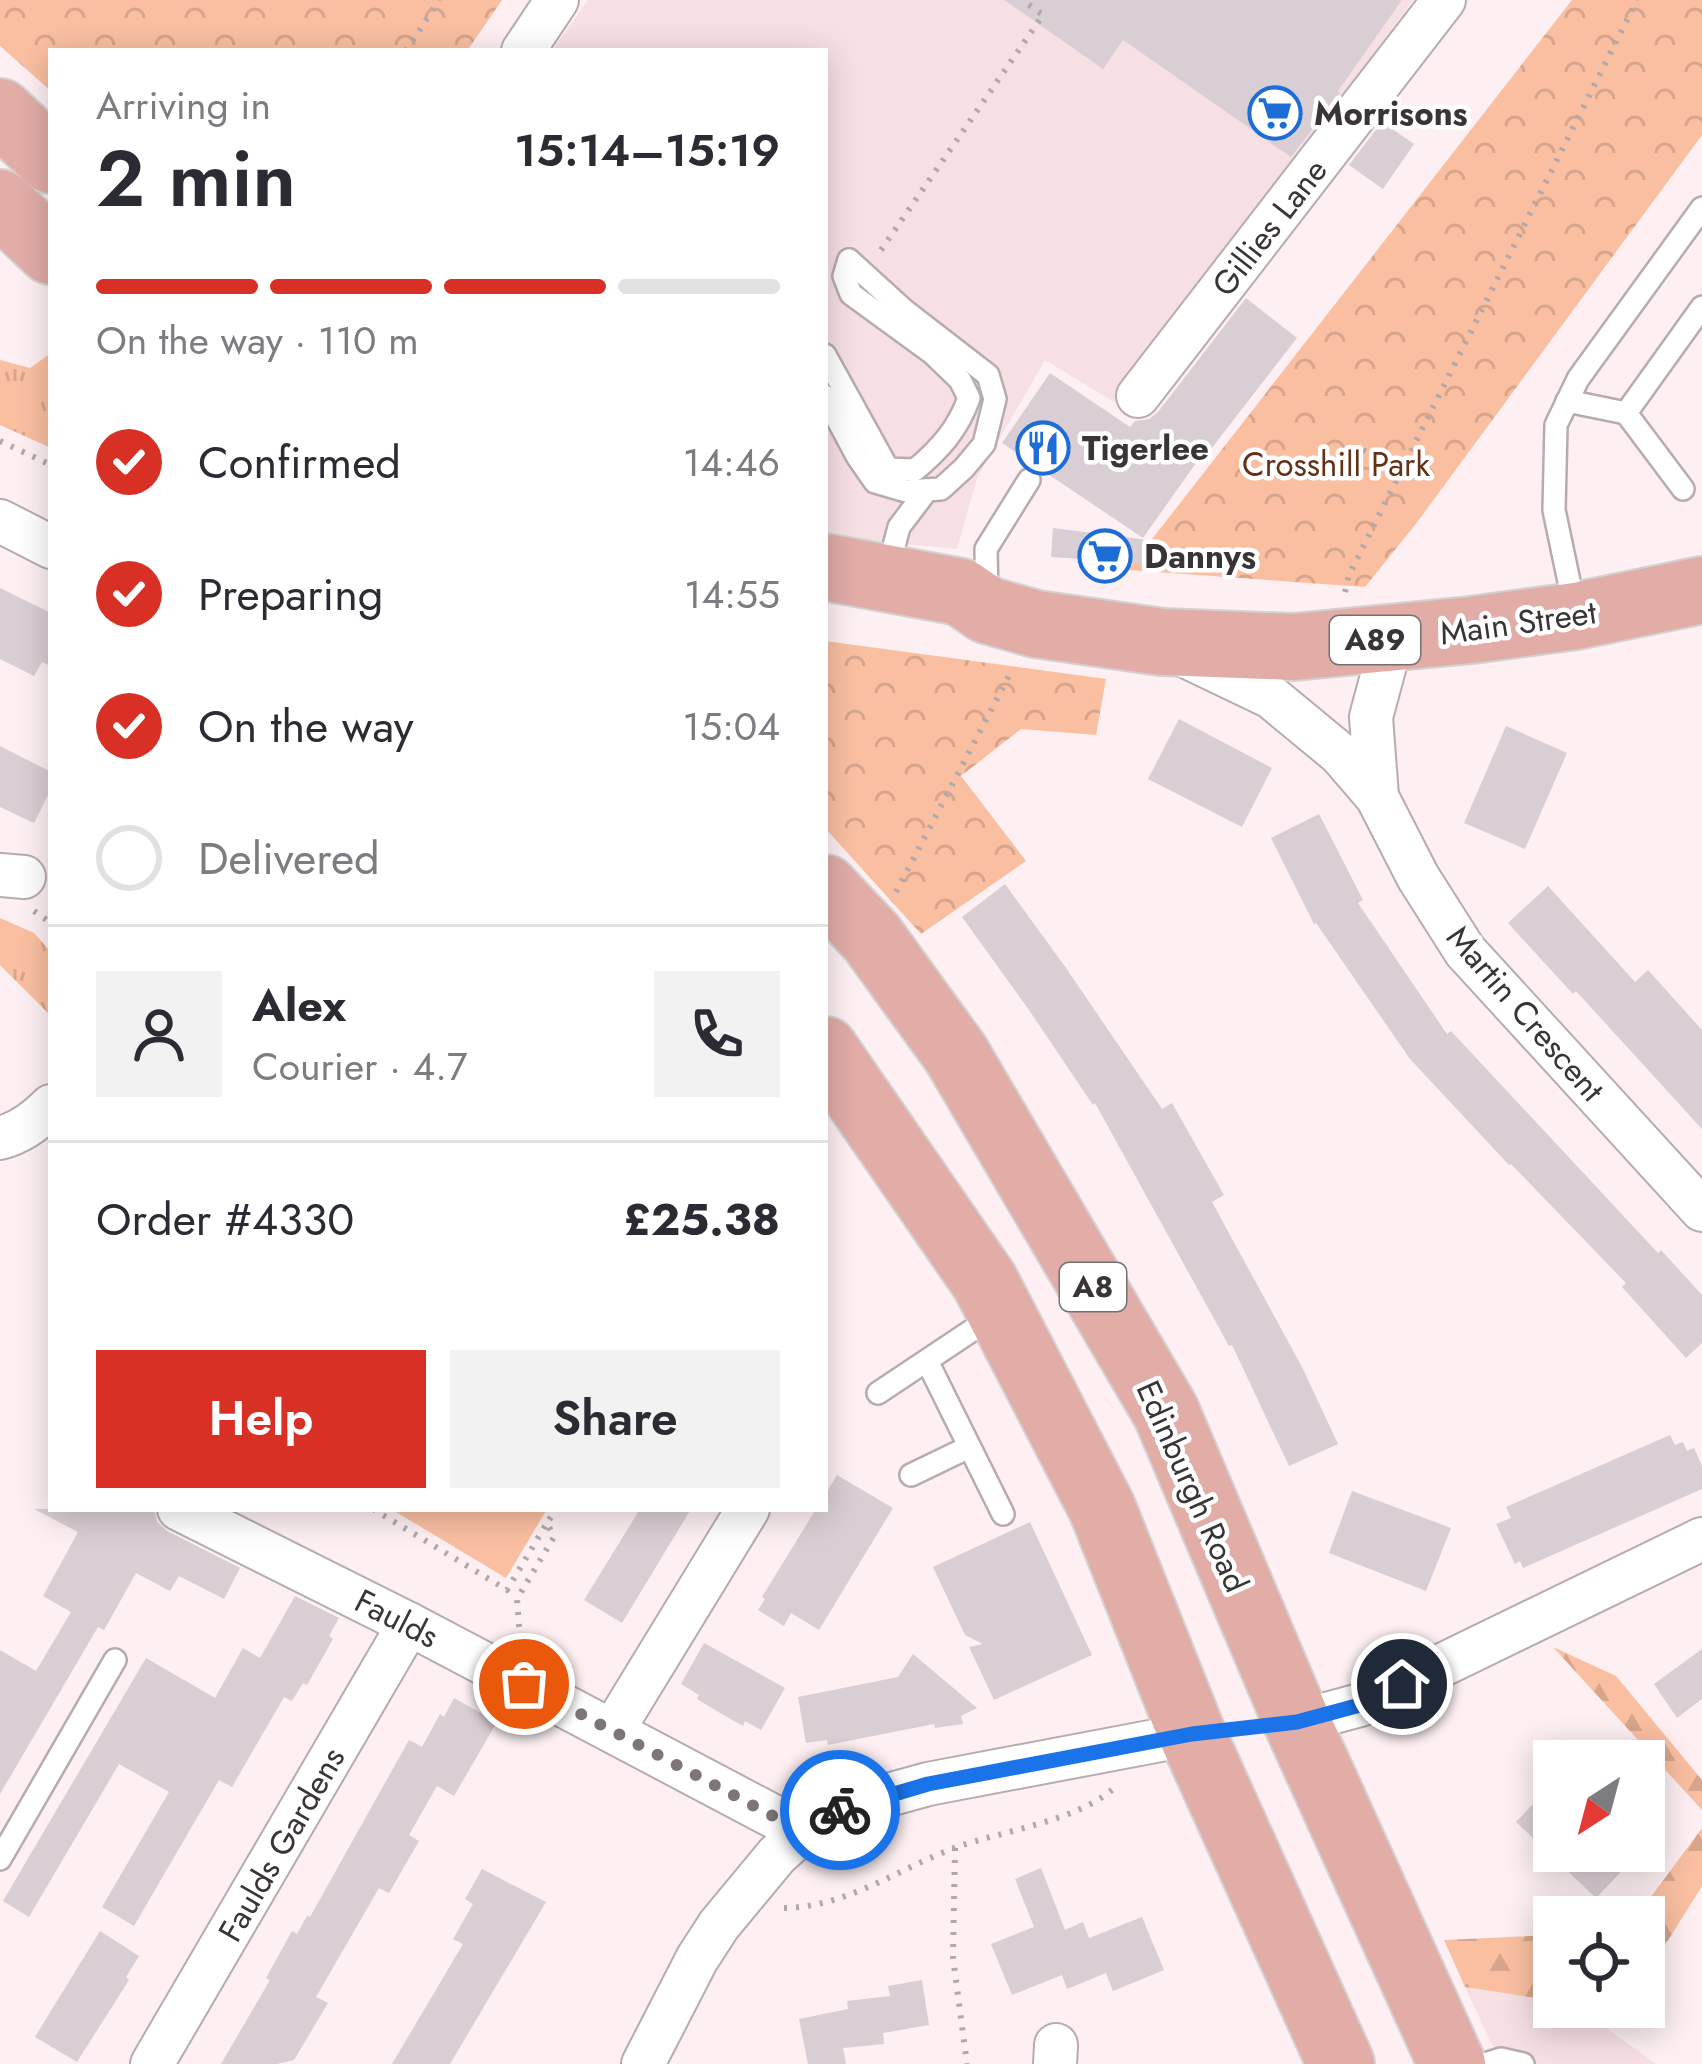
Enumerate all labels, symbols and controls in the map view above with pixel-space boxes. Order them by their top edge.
text: Arriving in [96,77,271,134]
supermarket icon: Morrisons [1247,85,1303,141]
place label: Morrisons [1314,90,1468,137]
text: 15:14–15:19 [514,118,780,183]
text: 2 min [96,123,296,235]
street label: Gillies Lane [1201,149,1338,306]
text: On the way · 110 m [96,312,419,369]
restaurant icon: Tigerlee [1015,420,1071,476]
place label: Tigerlee [1082,425,1209,472]
icon: check [96,429,162,495]
text: Confirmed [198,430,401,495]
text: 14:46 [683,434,780,491]
park label: Crosshill Park [1242,441,1430,488]
supermarket icon: Dannys [1077,528,1133,584]
place label: Dannys [1144,533,1256,580]
icon: check [96,561,162,627]
text: Preparing [198,562,383,627]
text: 14:55 [684,566,780,623]
street label: Main Street [1437,588,1599,657]
road number: A89 [1330,616,1420,664]
icon: check [96,693,162,759]
text: On the way [198,694,414,759]
text: 15:04 [683,698,780,755]
text: Delivered [198,826,380,891]
street label: Martin Crescent [1436,915,1615,1112]
button: person [96,971,222,1097]
button: phone [654,971,780,1097]
text: Alex [252,973,346,1038]
text: Courier · 4.7 [252,1038,467,1095]
text: Order #4330 [96,1187,354,1252]
text: £25.38 [623,1187,780,1252]
road number: A8 [1060,1263,1126,1311]
button: Help [96,1350,426,1488]
button: Share [450,1350,780,1488]
street label: Edinburgh Road [1125,1373,1260,1599]
street label: Faulds [347,1577,447,1659]
pin [473,1633,575,1735]
pin [1351,1633,1453,1735]
icon: bag [491,1651,557,1717]
icon: home [1369,1651,1435,1717]
street label: Faulds Gardens [207,1738,356,1950]
north arrow [1533,1740,1665,1872]
map controls [1533,1740,1665,2028]
courier [780,1750,900,1870]
icon: bike [807,1777,873,1843]
button: locate [1533,1896,1665,2028]

